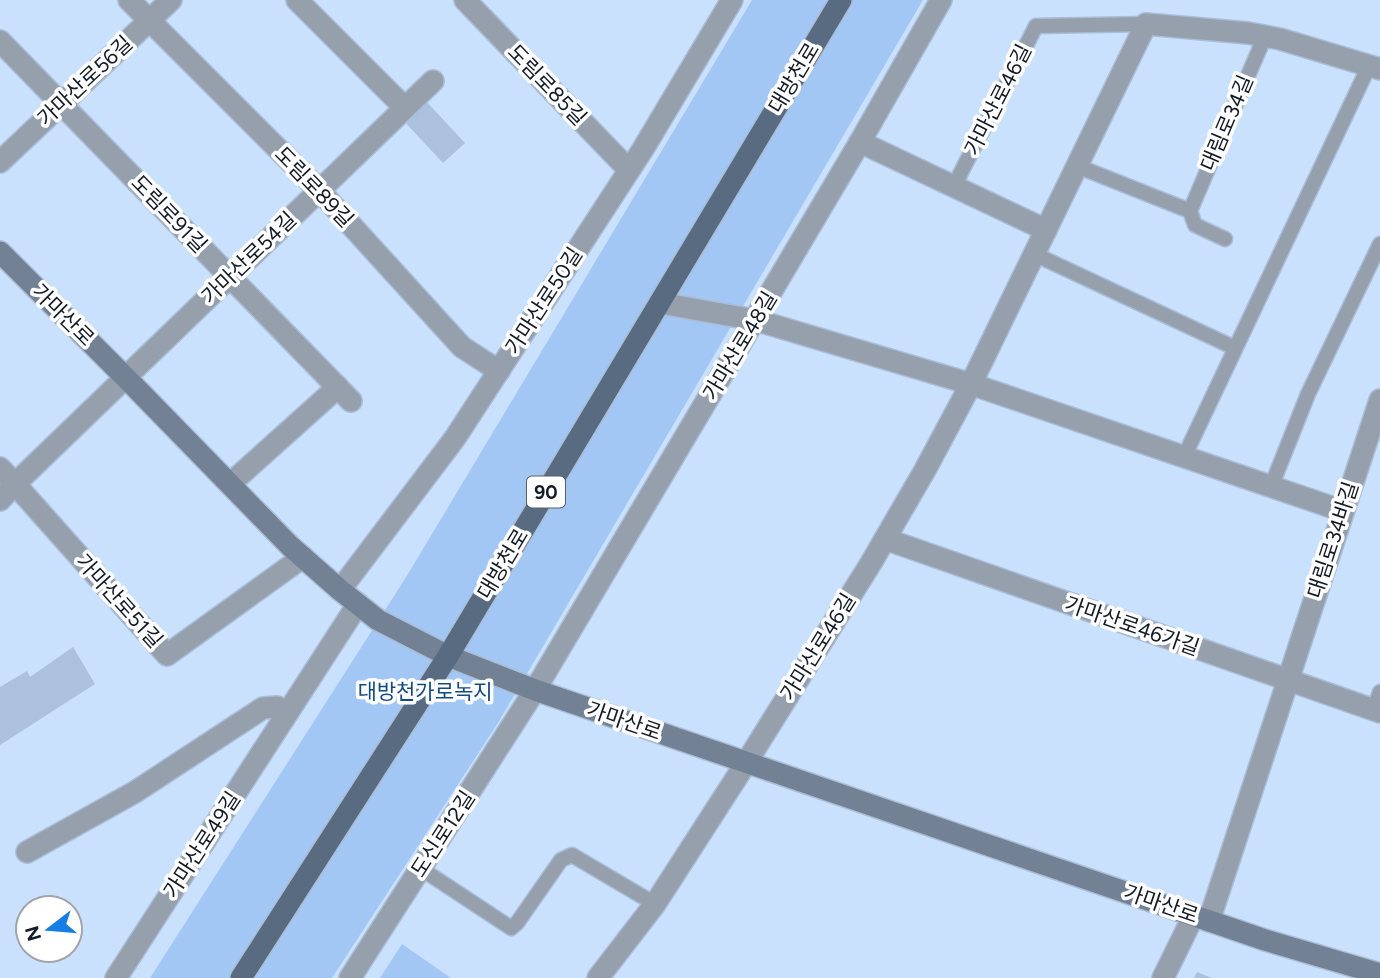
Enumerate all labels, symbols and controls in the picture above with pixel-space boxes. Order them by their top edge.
street label: 가마산로56길 [32,30,137,131]
street label: 대방천로 [763,38,824,117]
street label: 도림로85길 [503,39,592,130]
street label: 가마산로46길 [959,40,1036,160]
street label: 대림로34길 [1195,71,1258,175]
street label: 도림로89길 [270,141,359,232]
street label: 도림로91길 [126,170,212,258]
street label: 가마산로54길 [196,206,301,309]
street label: 가마산로50길 [500,243,587,359]
street label: 가마산로 [27,278,100,351]
street label: 가마산로48길 [697,287,782,405]
road number: 90 [527,477,565,508]
street label: 대림로34바길 [1302,478,1363,601]
street label: 대방천로 [472,524,533,603]
street label: 가마산로51길 [71,549,168,653]
street label: 가마산로46길 [775,589,860,705]
street label: 가마산로46가길 [1062,591,1203,660]
park label: 대방천가로녹지 [357,679,493,704]
street label: 가마산로 [584,696,665,745]
street label: 도신로12길 [405,786,480,882]
street label: 가마산로49길 [158,787,245,902]
street label: 가마산로 [1121,879,1202,928]
north arrow [14,894,84,964]
text: N [20,923,46,944]

